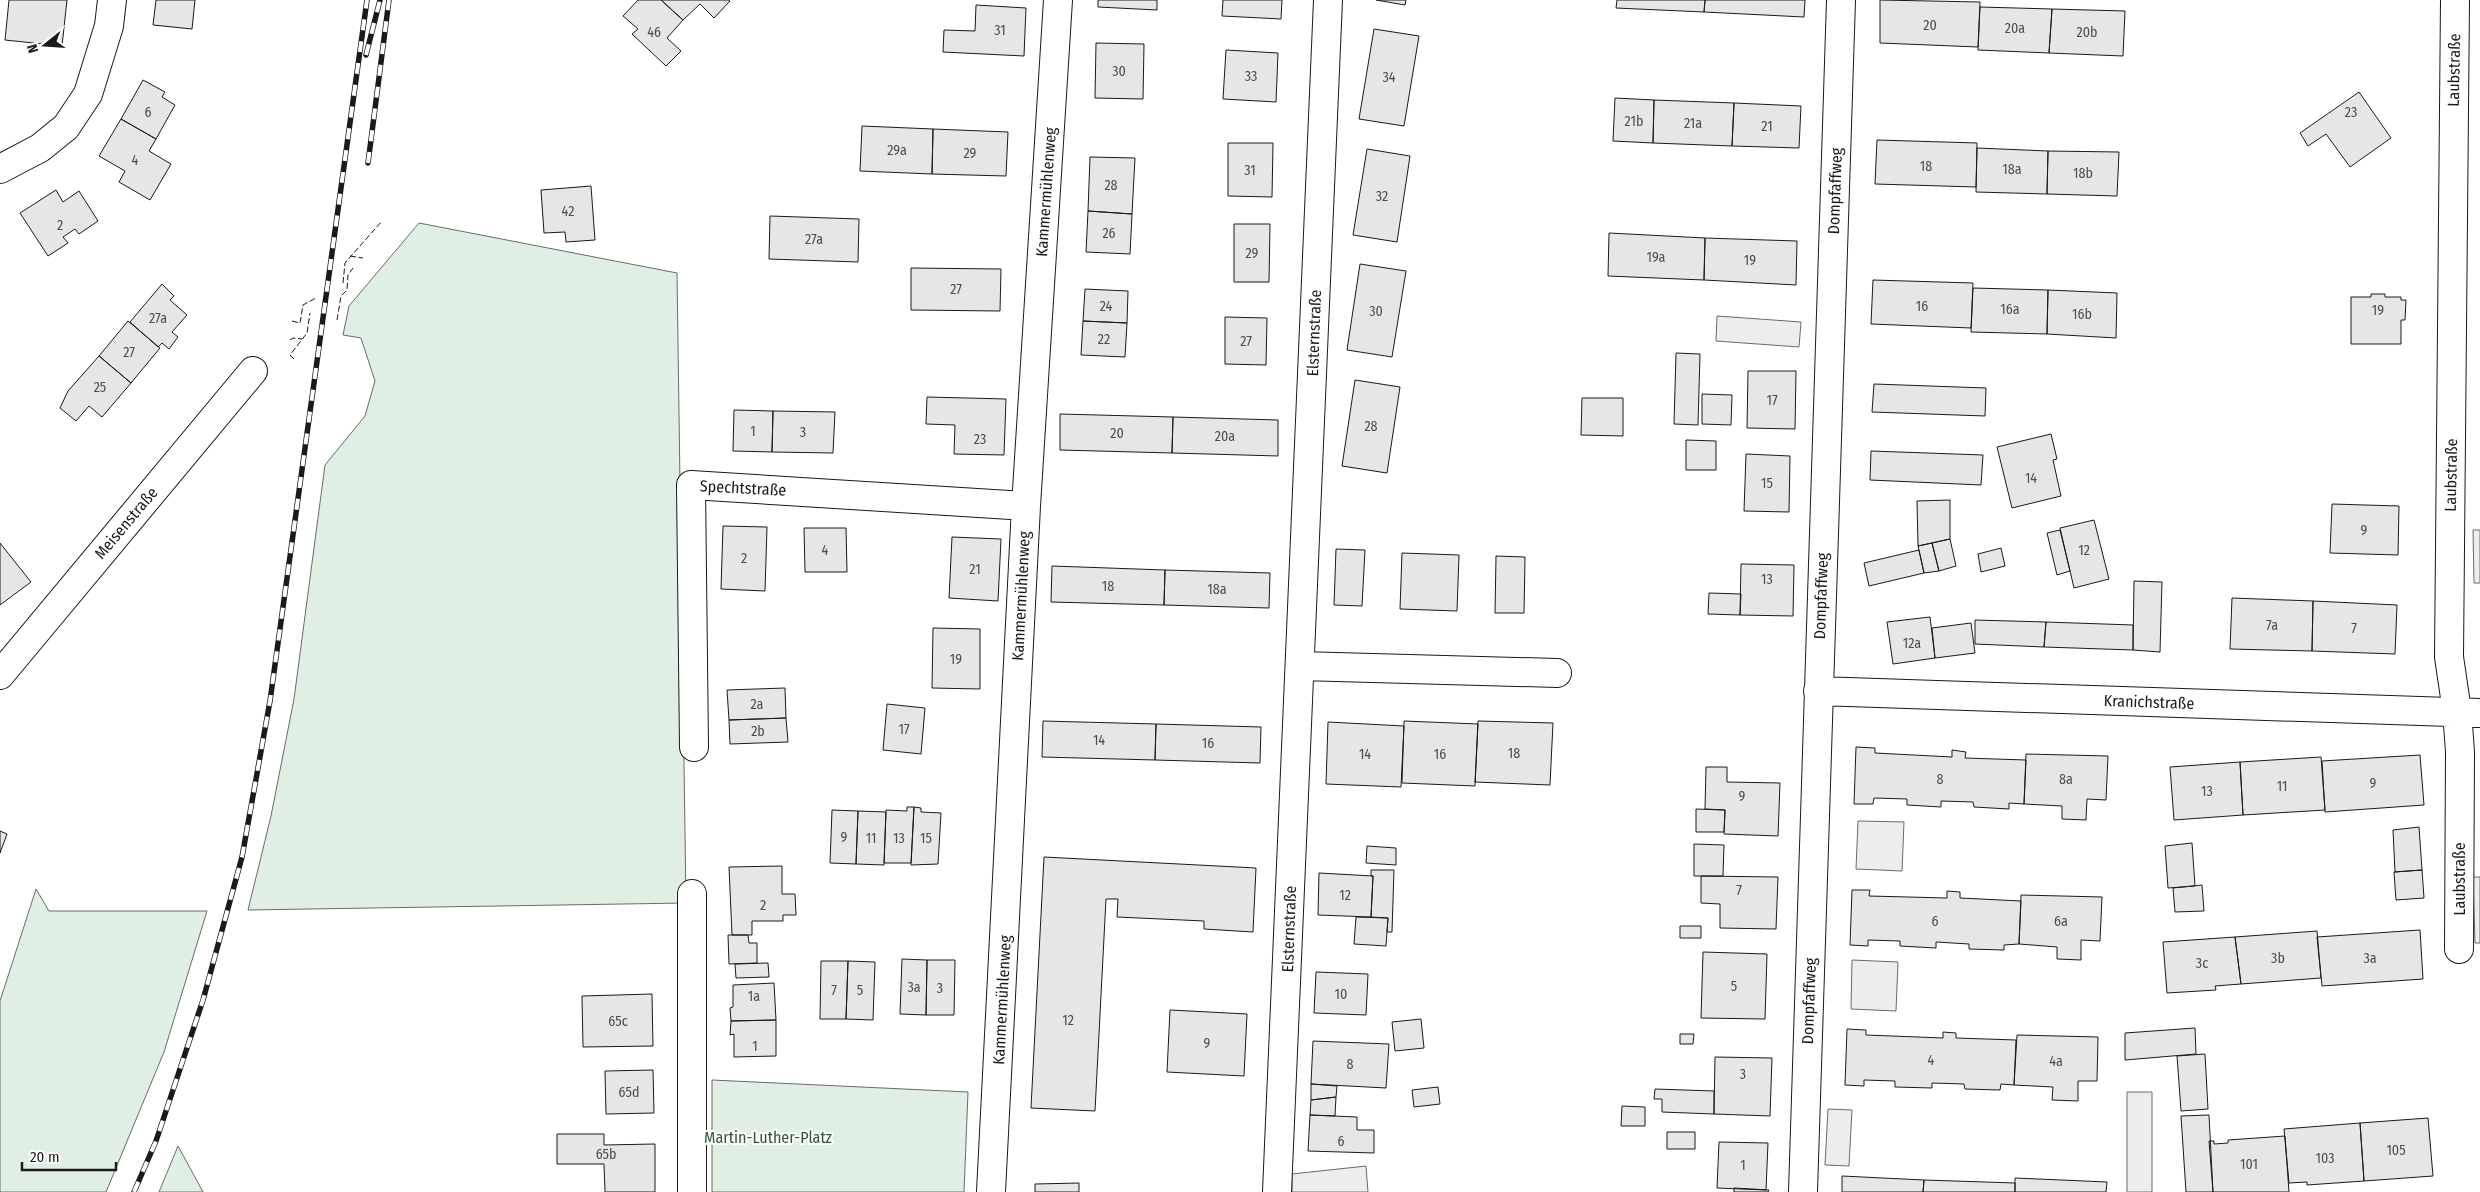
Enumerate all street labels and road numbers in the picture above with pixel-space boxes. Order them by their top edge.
street label: Laubstraße [2444,33,2464,107]
street label: Kammermühlenweg [1032,126,1060,257]
street label: Dompfaffweg [1824,147,1846,235]
street label: Elsternstraße [1303,289,1325,377]
street label: Laubstraße [2441,438,2461,512]
street label: Spechtstraße [699,476,787,500]
street label: Meisenstraße [90,483,162,563]
street label: Kammermühlenweg [1008,530,1034,661]
street label: Dompfaffweg [1810,552,1832,640]
street label: Kranichstraße [2103,691,2195,713]
street label: Laubstraße [2450,842,2469,916]
street label: Elsternstraße [1278,885,1300,973]
street label: Kammermühlenweg [989,934,1015,1065]
street label: Dompfaffweg [1798,957,1820,1045]

